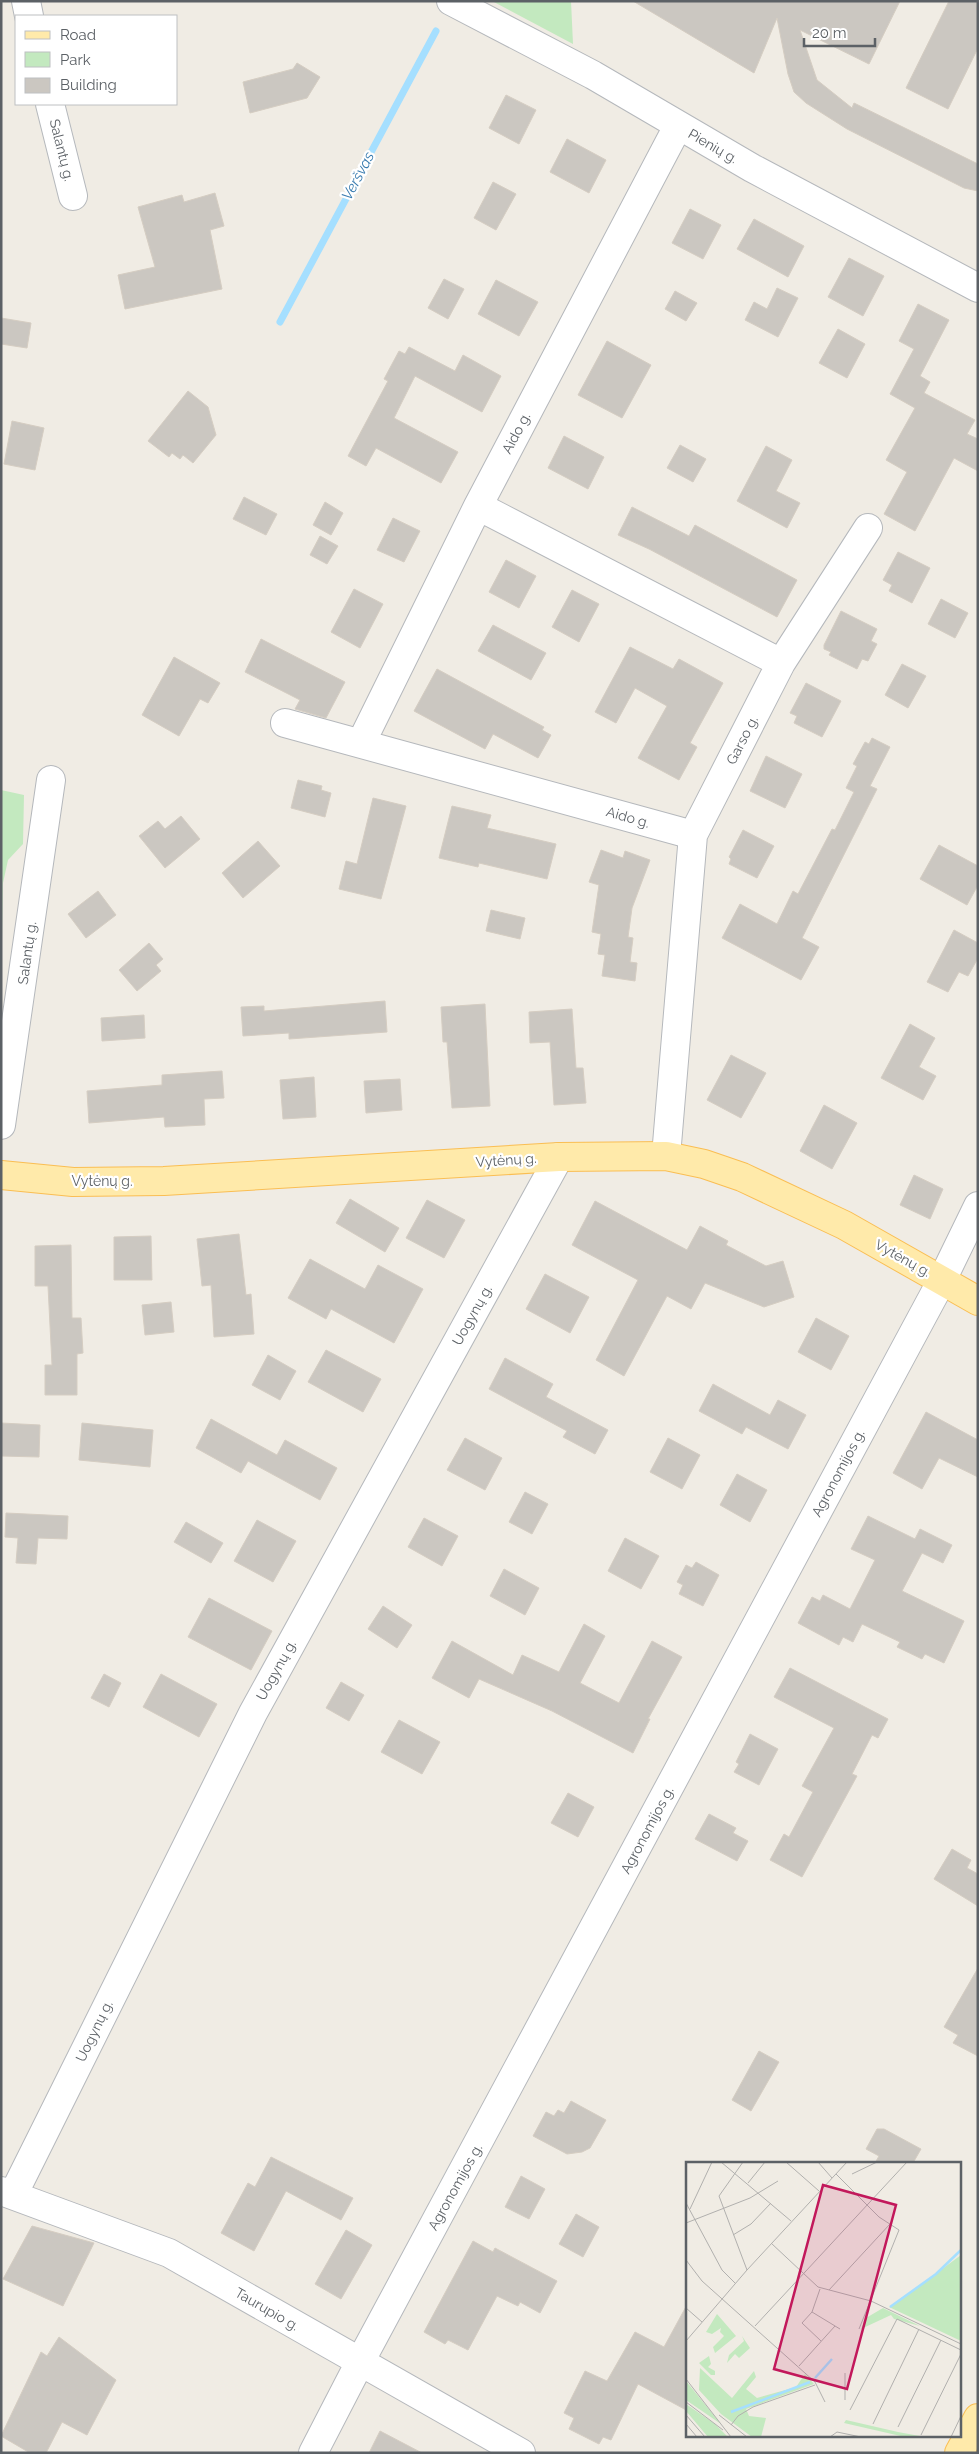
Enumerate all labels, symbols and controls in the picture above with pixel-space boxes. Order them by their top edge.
legend [15,15,178,105]
scale bar [804,15,875,47]
text: 20 m [812,24,847,42]
text: Road [60,26,96,44]
text: Park [60,51,91,69]
text: Building [60,76,117,94]
street label: Salantų g. [47,117,77,183]
street label: Pienių g. [685,125,741,167]
water label: Veršvas [338,149,378,203]
street label: Aido g. [499,410,533,456]
street label: Garso g. [723,713,761,767]
street label: Aido g. [604,803,652,831]
street label: Salantų g. [15,920,39,986]
street label: Vytėnų g. [475,1150,537,1170]
street label: Vytėnų g. [71,1173,133,1189]
street label: Vytėnų g. [872,1236,934,1280]
street label: Uogynų g. [449,1282,495,1348]
street label: Agronomijos g. [808,1427,868,1519]
street label: Uogynų g. [253,1637,299,1703]
street label: Agronomijos g. [617,1784,677,1876]
street label: Uogynų g. [72,1998,116,2064]
street label: Agronomijos g. [425,2141,485,2233]
inset map [686,2162,962,2436]
street label: Taurupio g. [232,2284,302,2334]

